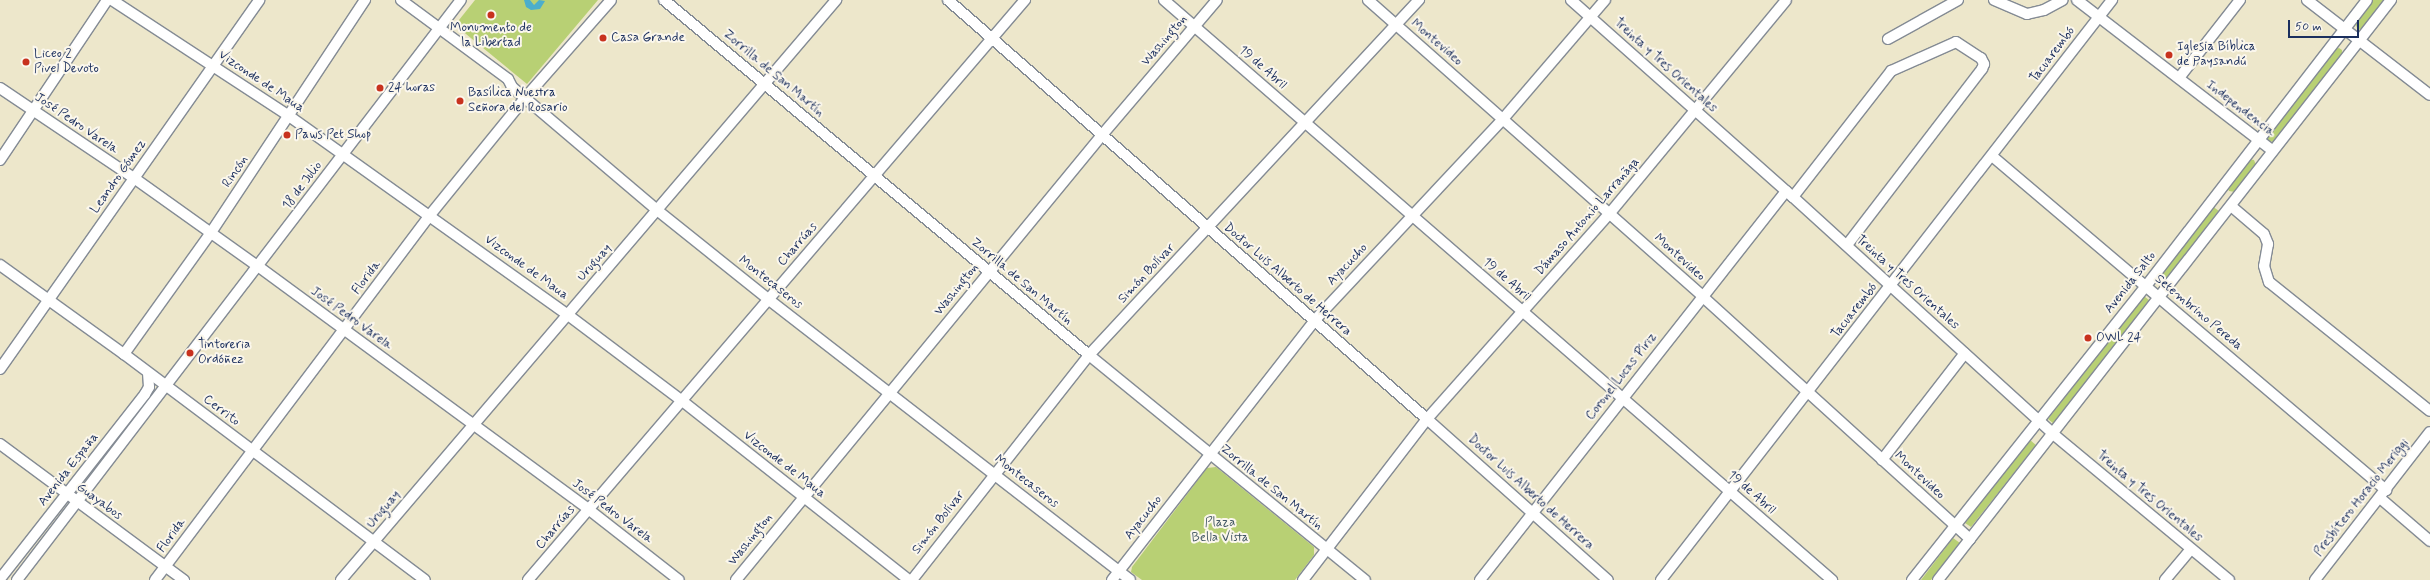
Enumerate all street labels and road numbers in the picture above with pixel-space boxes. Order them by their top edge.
street label: Washington [1139,12,1191,70]
street label: Treinta y Tres Orientales [1610,15,1720,117]
street label: Montevideo [1407,16,1465,70]
street label: Tacuarembó [2027,24,2079,86]
street label: Zorrilla de San Martín [719,27,827,121]
street label: 19 de Abril [1235,43,1289,93]
street label: Vizconde de Maua [216,48,306,116]
street label: Independencia [2203,77,2277,141]
street label: José Pedro Varela [31,90,121,158]
street label: Leandro Gómez [88,137,150,217]
street label: Rincón [220,153,252,191]
street label: Dámaso Antonio Larranãga [1533,155,1643,279]
street label: 18 de Julio [279,158,327,214]
street label: Doctor Luis Alberto de Herrera [1218,219,1356,341]
street label: Charrúas [775,220,821,270]
street label: Montevideo [1650,231,1708,285]
street label: Treinta y Tres Orientales [1852,232,1962,334]
street label: Vizconde de Maua [482,233,570,303]
street label: Zorrilla de San Martín [967,235,1075,329]
street label: Uruguay [575,241,615,285]
street label: Simón Bolívar [1115,241,1179,307]
street label: Ayacucho [1325,241,1371,289]
street label: Avenida Salto [2102,249,2160,317]
street label: Montecaseros [735,253,805,313]
street label: 19 de Abril [1479,255,1533,305]
street label: Florida [349,258,385,298]
street label: Washington [931,261,983,319]
street label: Setembrino Pereda [2151,271,2245,355]
street label: Tacuarembó [1829,280,1881,342]
street label: José Pedro Varela [307,284,395,354]
street label: Coronel Lucas Píriz [1583,331,1661,423]
street label: Cerrito [199,392,243,430]
street label: Vizconde de Maua [741,429,827,501]
street label: Doctor Luis Alberto de Herrera [1462,431,1598,555]
street label: Avenida España [37,432,101,508]
street label: Presbítero Horacio Meriggi [2311,436,2413,560]
street label: Zorrilla de San Martín [1216,442,1326,534]
street label: Treinta y Tres Orientales [2093,448,2205,546]
street label: Montevideo [1891,449,1947,503]
street label: Montecaseros [991,452,1061,512]
street label: 19 de Abril [1724,468,1778,518]
street label: José Pedro Varela [569,477,655,547]
street label: Guayabos [73,480,125,524]
street label: Uruguay [364,488,404,532]
street label: Simón Bolívar [909,488,969,558]
street label: Ayacucho [1122,493,1166,543]
street label: Charrúas [533,503,579,553]
street label: Washington [725,511,777,569]
street label: Florida [154,516,190,556]

